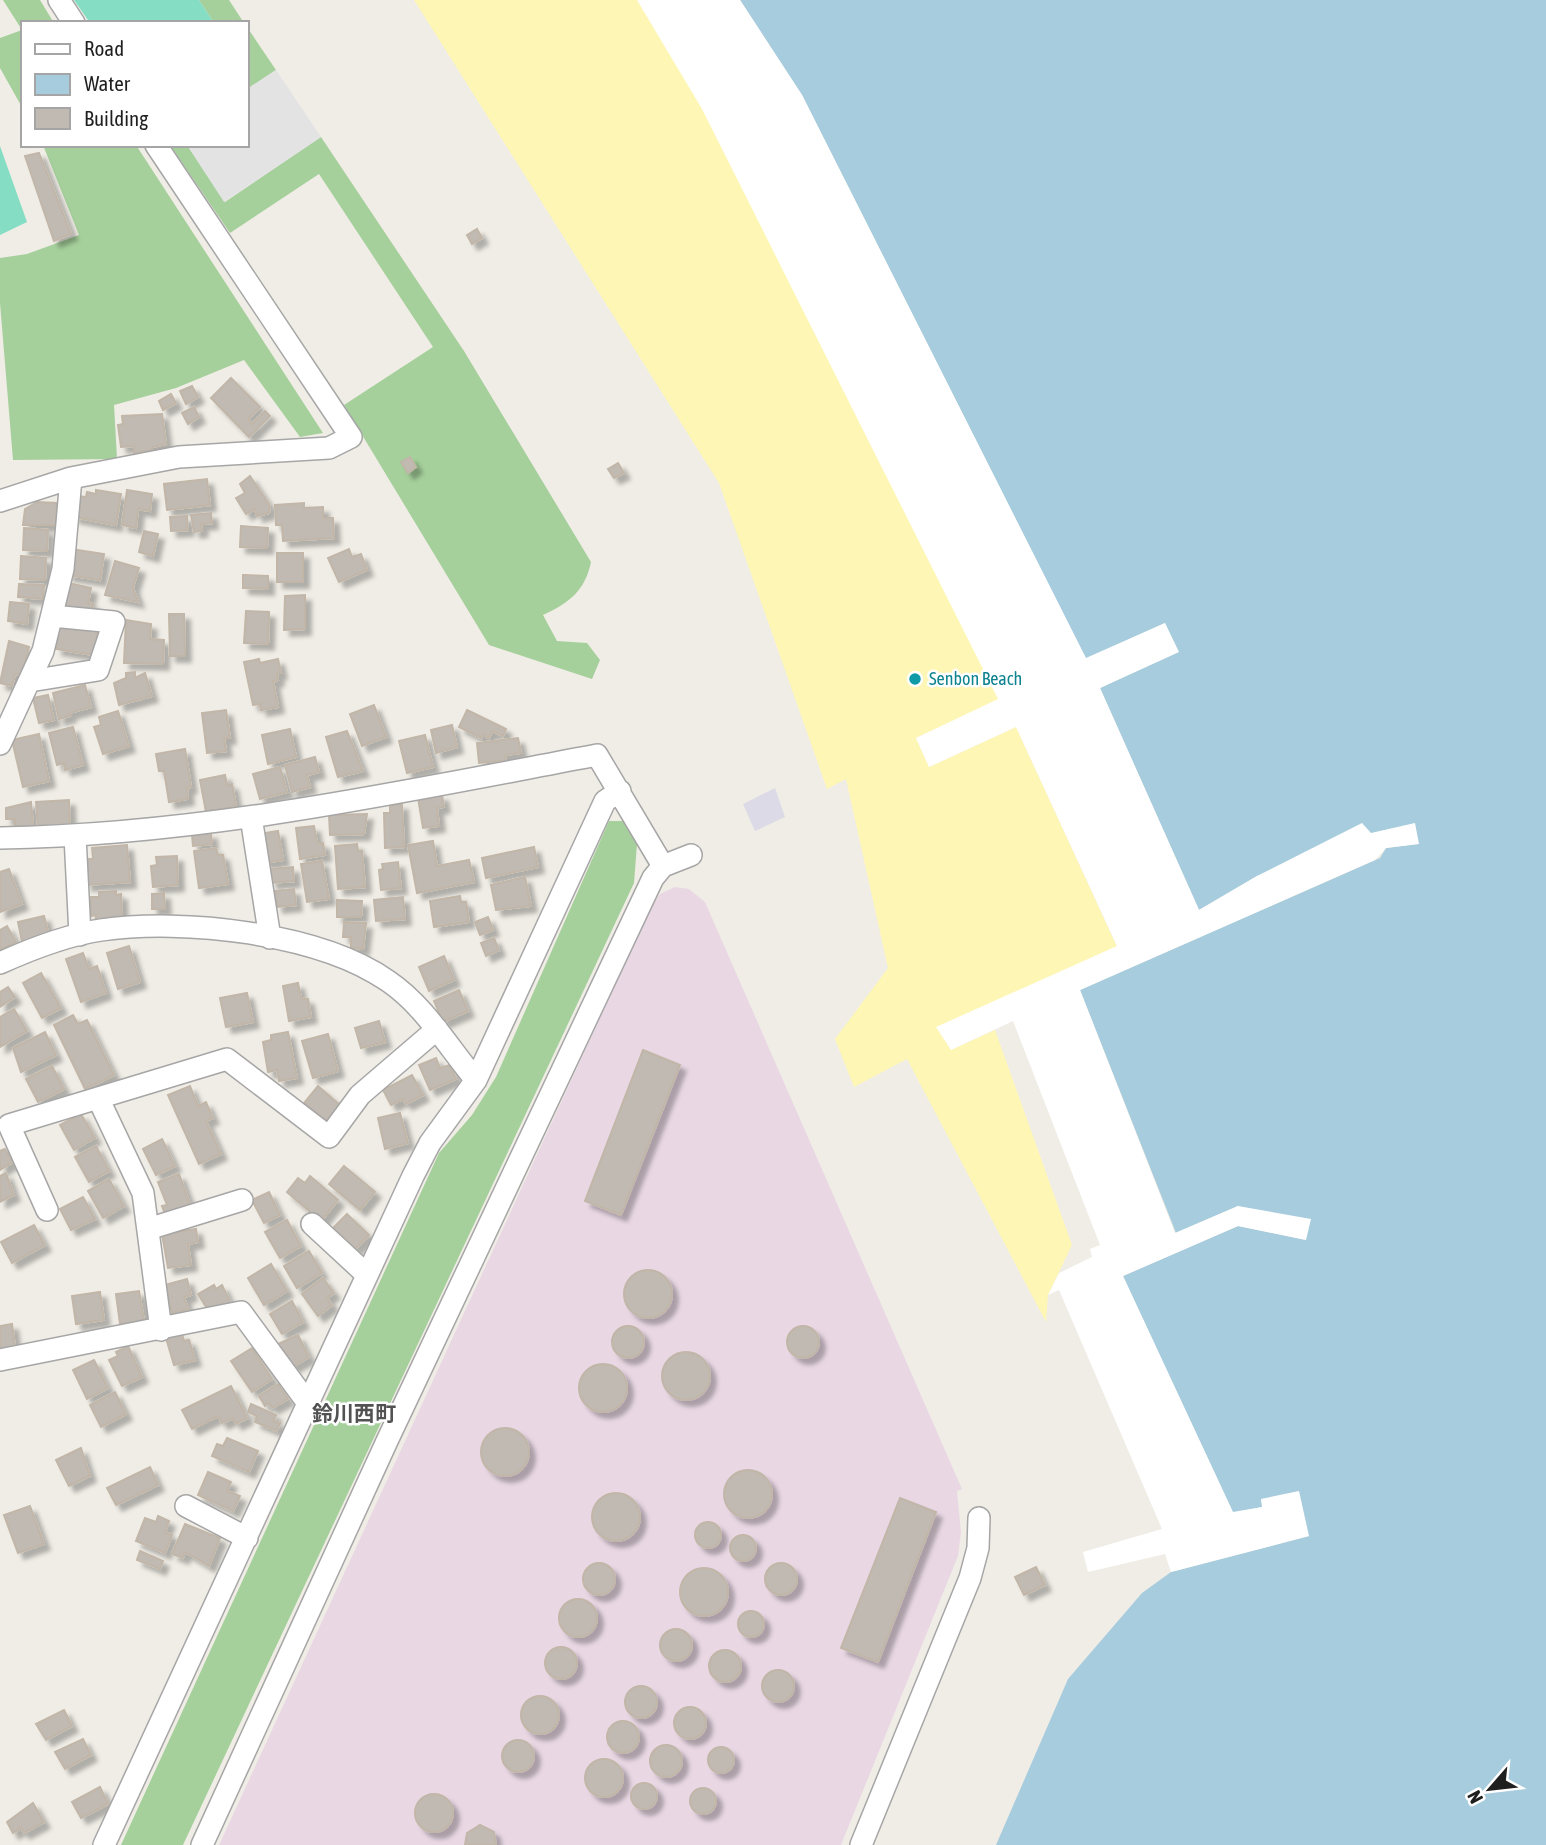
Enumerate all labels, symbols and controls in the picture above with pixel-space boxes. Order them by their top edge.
legend [21,21,248,147]
text: Road [84,36,124,60]
text: Water [84,71,131,95]
text: Building [84,106,148,130]
place label: Senbon Beach [929,668,1022,689]
marker: Senbon Beach [907,671,923,687]
district label: 鈴川西町 [312,1401,396,1425]
north arrow [1455,1754,1525,1824]
text: N [1463,1787,1487,1807]

